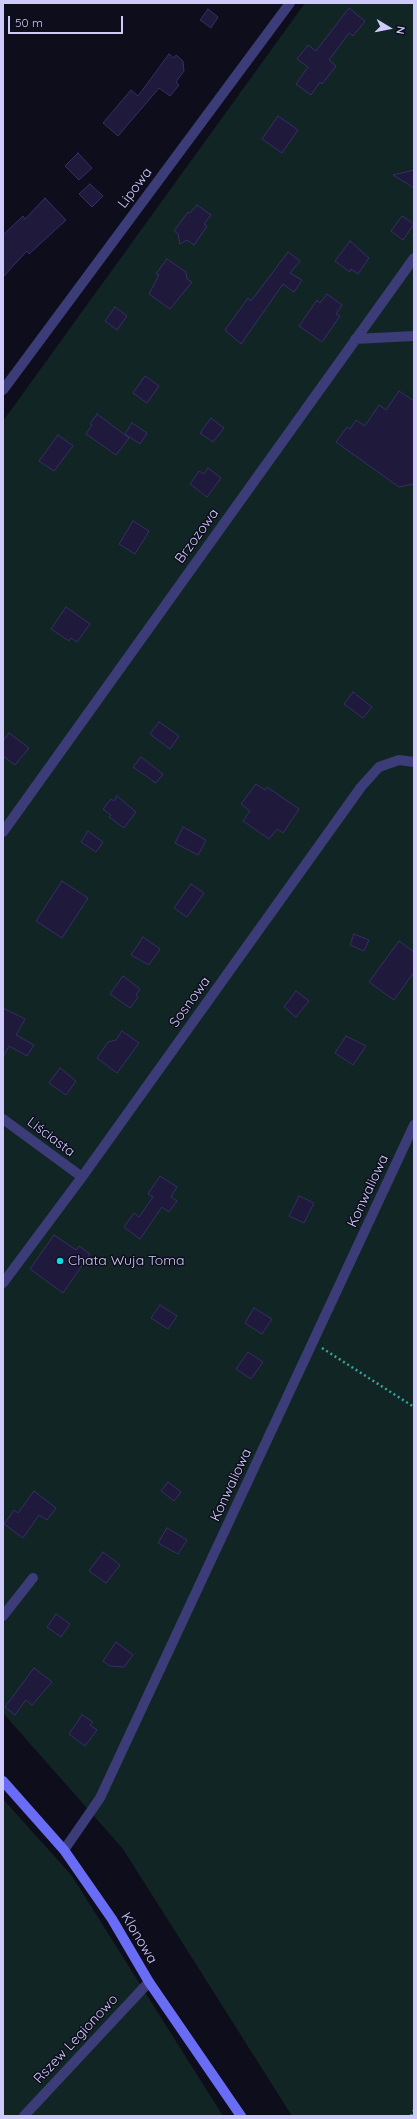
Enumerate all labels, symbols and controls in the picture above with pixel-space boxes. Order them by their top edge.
scale bar [10,8,125,34]
north arrow [369,8,409,48]
text: 50 m [15,15,43,30]
text: N [393,25,408,35]
street label: Lipowa [114,164,156,212]
street label: Brzozowa [172,505,222,567]
street label: Sosnowa [166,973,214,1031]
street label: Liściasta [24,1114,78,1160]
street label: Konwaliowa [344,1152,392,1230]
place label: Chata Wuja Toma [68,1253,185,1269]
marker: Chata Wuja Toma [55,1256,65,1266]
street label: Konwaliowa [207,1446,255,1524]
street label: Klonowa [117,1909,161,1967]
street label: Rszew Legionowo [30,1991,122,2087]

